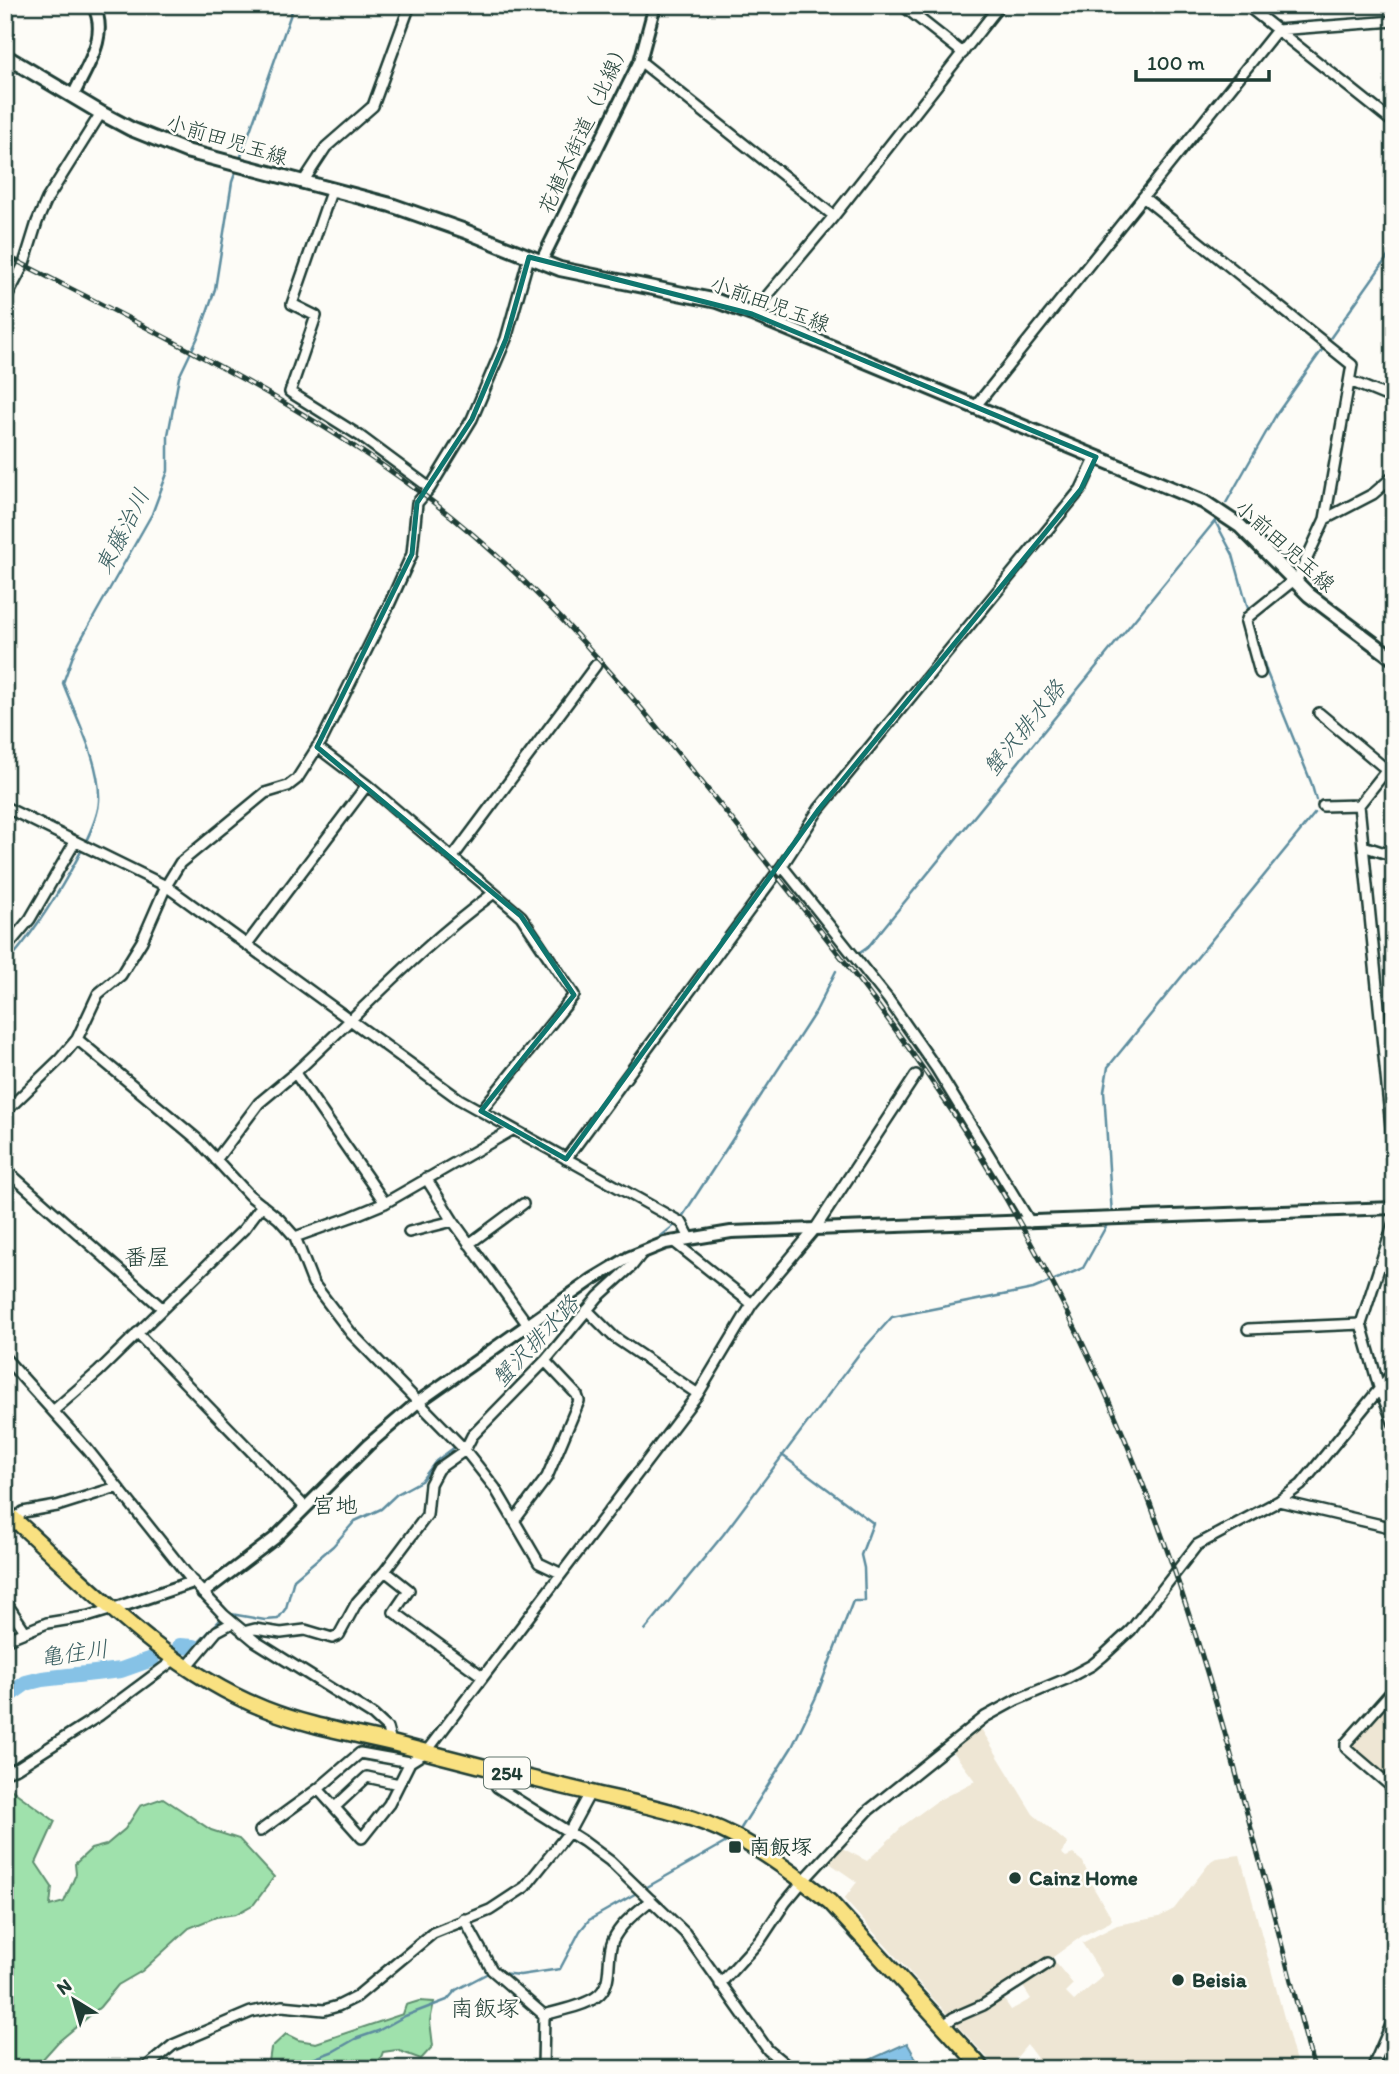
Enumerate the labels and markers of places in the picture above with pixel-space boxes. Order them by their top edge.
place label: 南飯塚 [749,1834,812,1859]
marker: 南飯塚 [727,1839,743,1855]
place label: Cainz Home [1029,1865,1138,1890]
marker: Cainz Home [1007,1870,1023,1886]
place label: Beisia [1192,1967,1248,1992]
marker: Beisia [1170,1972,1186,1988]

